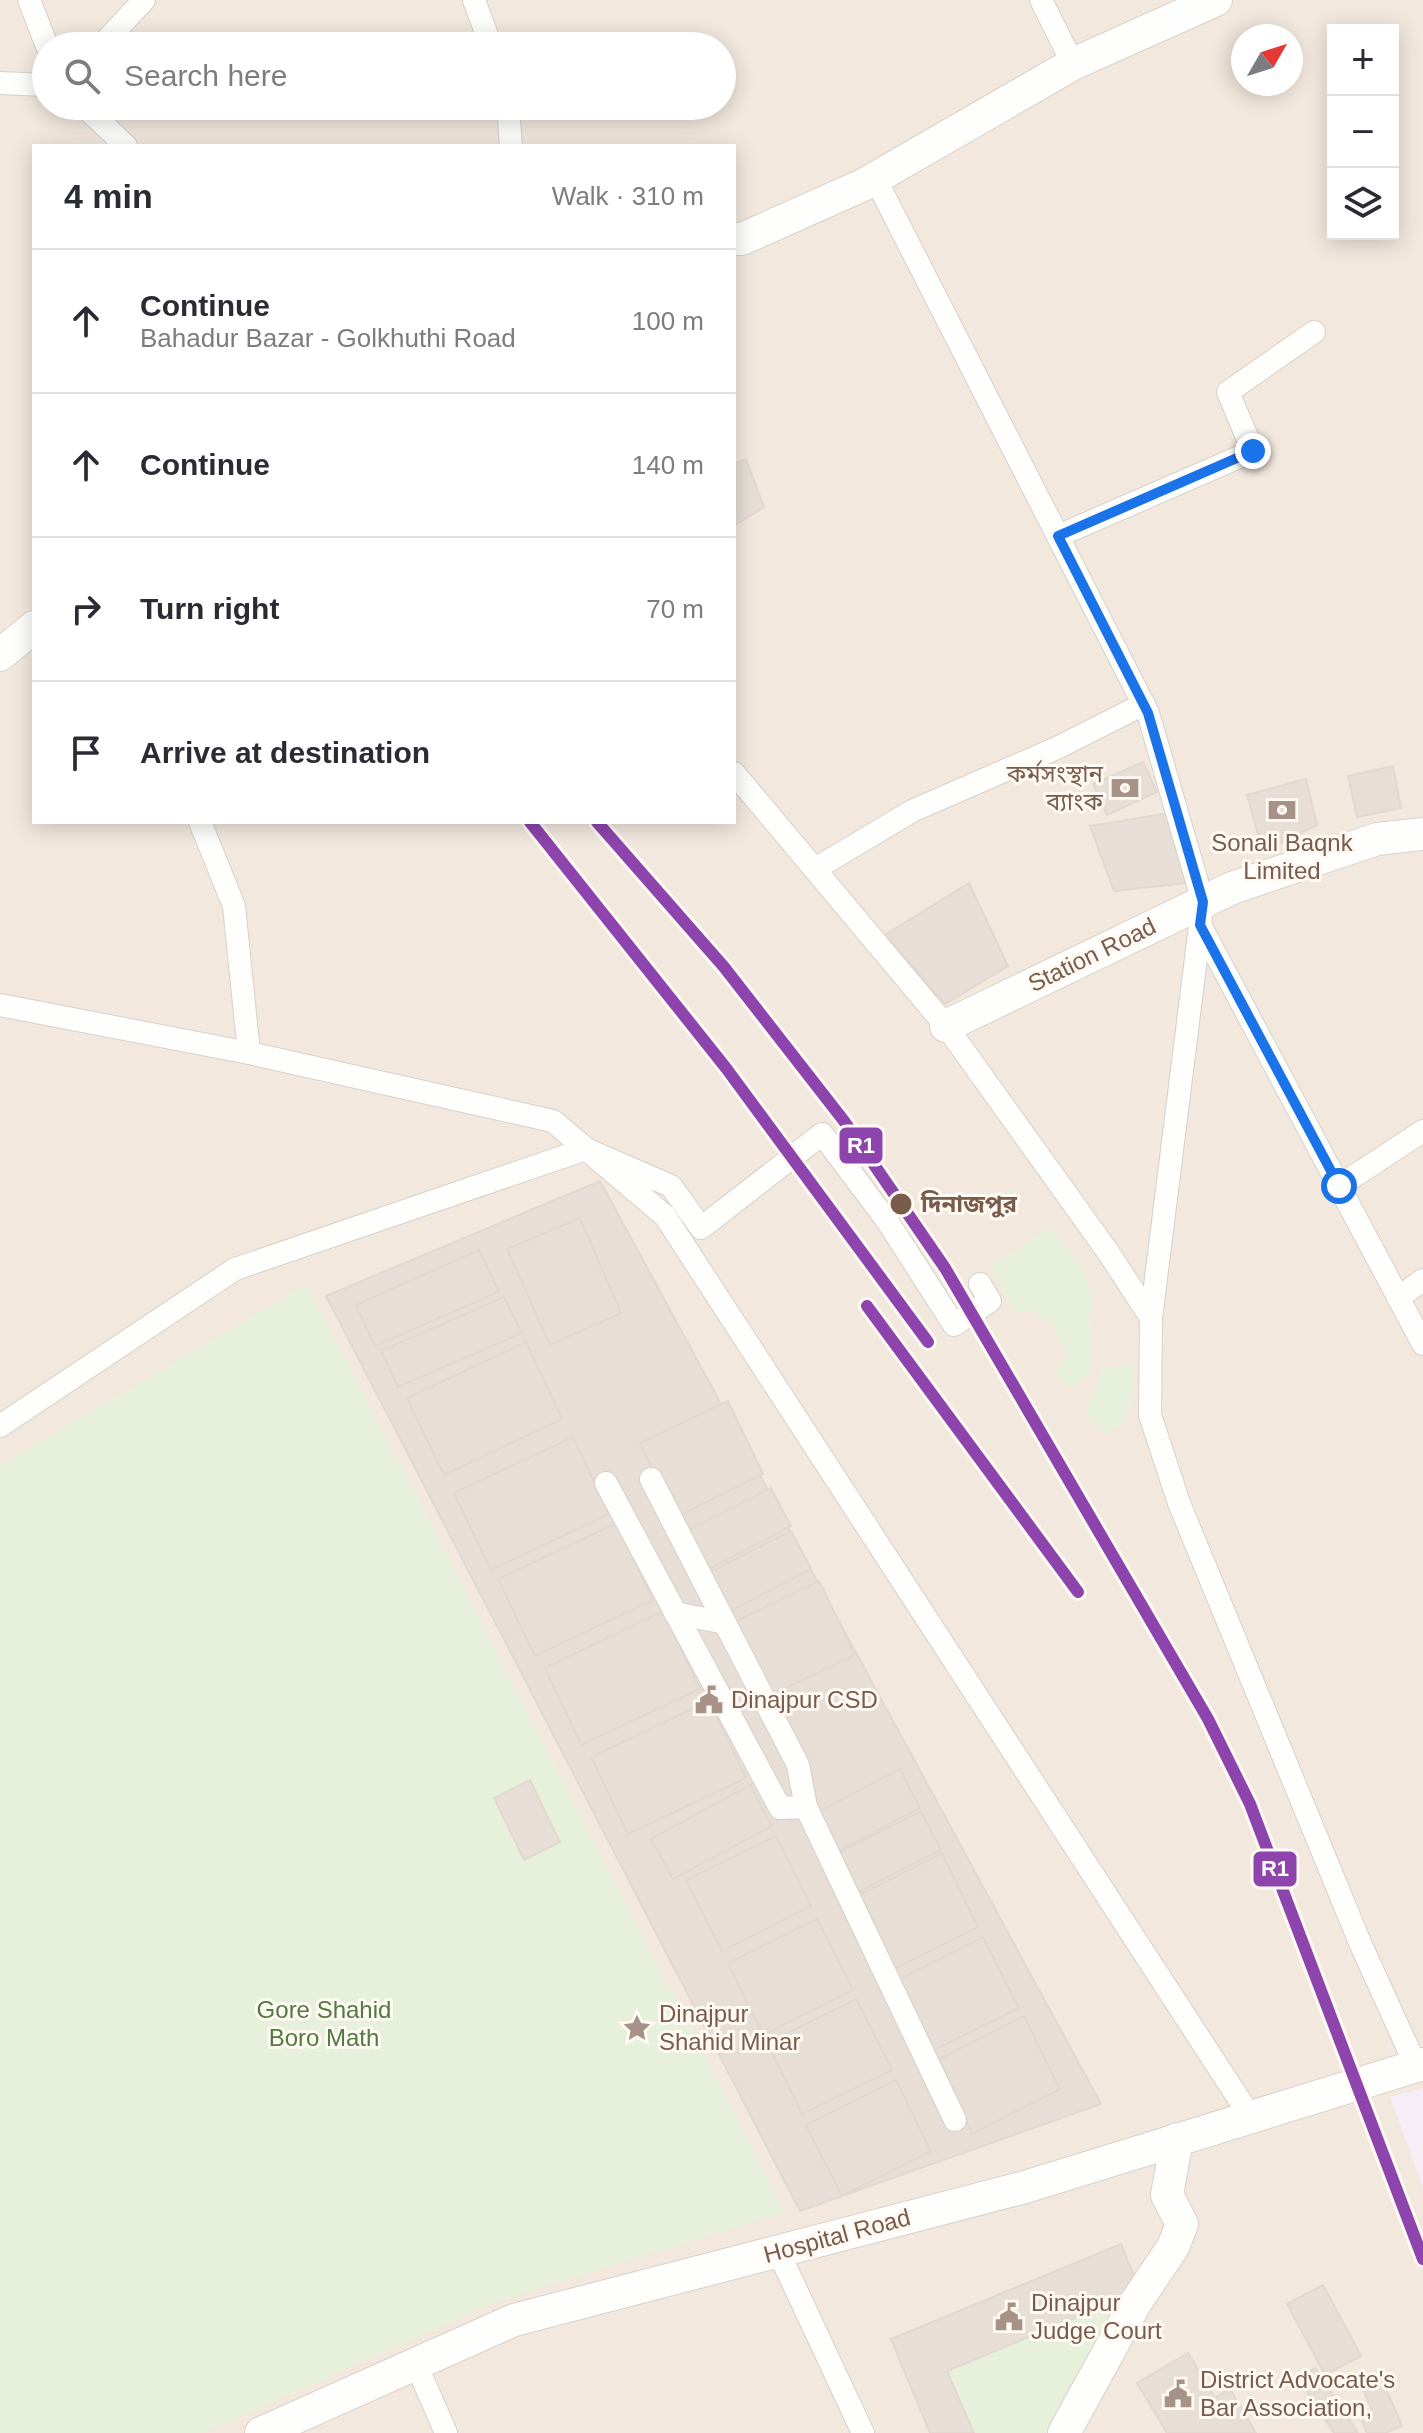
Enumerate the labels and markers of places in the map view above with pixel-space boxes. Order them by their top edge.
place label: কর্মসংস্থান ব্যাংক [1006,759,1104,815]
bank icon: কর্মসংস্থান ব্যাংক [1110,773,1140,803]
bank icon: Sonali Baqnk Limited [1267,795,1297,825]
place label: Sonali Baqnk Limited [1211,829,1354,884]
place label: দিনাজপুর [920,1190,1018,1218]
marker: দিনাজপুর [888,1191,914,1217]
public building icon: Dinajpur CSD [694,1685,724,1715]
place label: Dinajpur CSD [731,1686,878,1713]
place label: Dinajpur Shahid Minar [659,2000,800,2055]
place icon: Dinajpur Shahid Minar [622,2013,652,2043]
place label: Dinajpur Judge Court [1031,2289,1162,2344]
public building icon: Dinajpur Judge Court [994,2302,1024,2332]
place label: District Advocate's Bar Association, [1200,2366,1395,2421]
public building icon: District Advocate's Bar Association, [1163,2379,1193,2409]

